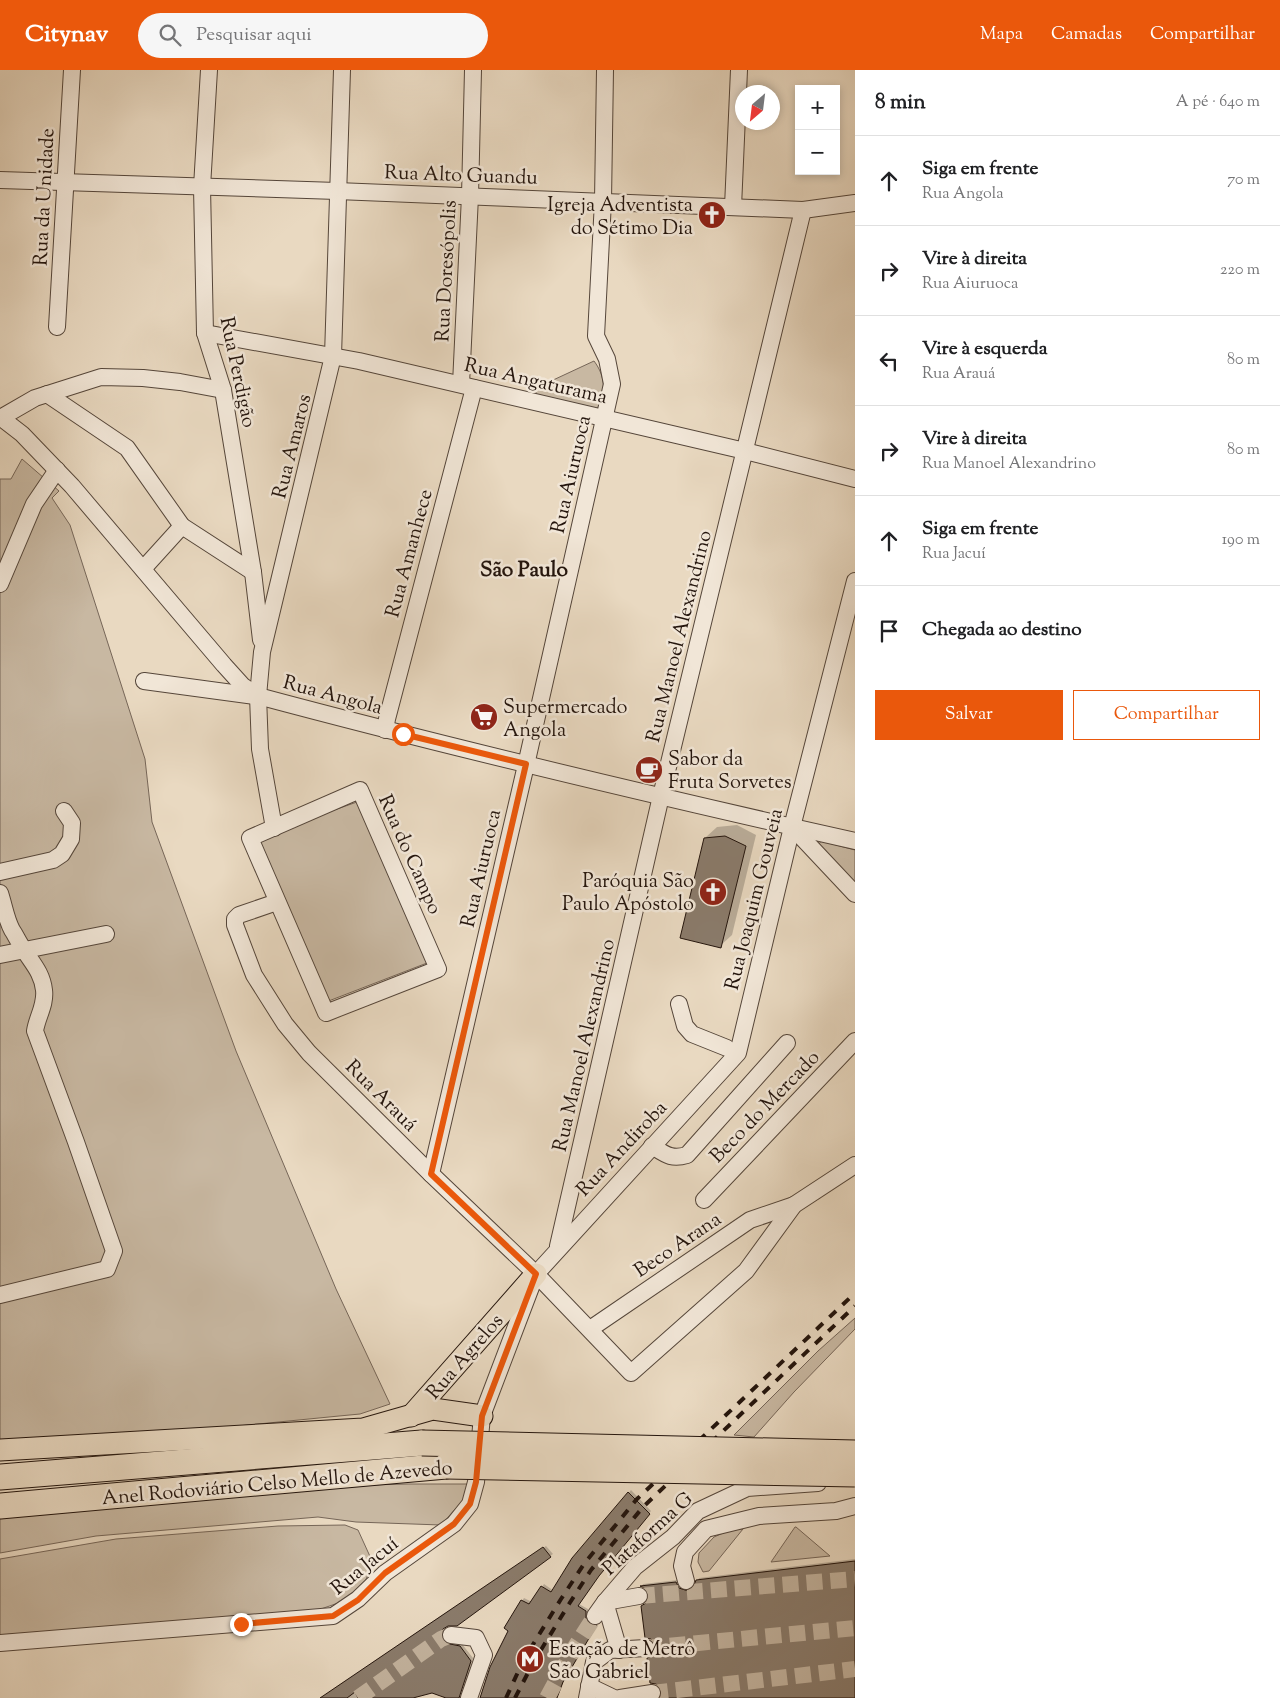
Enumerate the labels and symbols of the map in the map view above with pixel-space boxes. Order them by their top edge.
north arrow [735,85,780,130]
street label: Rua da Unidade [27,128,64,267]
street label: Rua Alto Guandu [384,159,539,194]
place label: Igreja Adventista do Sétimo Dia [547,192,693,244]
street label: Rua Doresópolis [429,199,466,343]
church icon: Igreja Adventista do Sétimo Dia [697,200,727,230]
street label: Rua Perdigão [211,314,262,431]
street label: Rua Angaturama [461,352,610,413]
street label: Rua Amaros [266,391,320,502]
street label: Rua Aiuruoca [545,413,600,536]
street label: Rua Amanhece [379,486,441,621]
street label: Rua Manoel Alexandrino [640,528,721,746]
district label: São Paulo [480,556,569,586]
street label: Rua Angola [279,669,385,724]
place label: Supermercado Angola [503,694,628,746]
supermarket icon: Supermercado Angola [469,702,499,732]
route start [392,723,415,746]
place label: Sabor da Fruta Sorvetes [668,746,792,798]
cafe icon: Sabor da Fruta Sorvetes [634,755,664,785]
street label: Rua do Campo [369,790,448,920]
street label: Rua Joaquim Gouveia [719,806,792,994]
street label: Rua Aiuruoca [455,807,510,930]
place label: Paróquia São Paulo Apóstolo [562,868,694,920]
church icon: Paróquia São Paulo Apóstolo [698,877,728,907]
street label: Rua Manoel Alexandrino [547,936,624,1155]
street label: Beco do Mercado [704,1045,827,1171]
street label: Rua Arauá [338,1054,423,1139]
street label: Rua Andiroba [571,1095,675,1204]
street label: Beco Arana [629,1206,728,1286]
street label: Rua Agrelos [420,1308,511,1407]
street label: Anel Rodoviário Celso Mello de Azevedo [101,1455,454,1514]
street label: Plataforma G [597,1486,700,1584]
street label: Rua Jacuí [325,1530,406,1603]
route end [230,1613,253,1636]
place label: Estação de Metrô São Gabriel [549,1636,695,1688]
metro station icon: Estação de Metrô São Gabriel [515,1644,545,1674]

